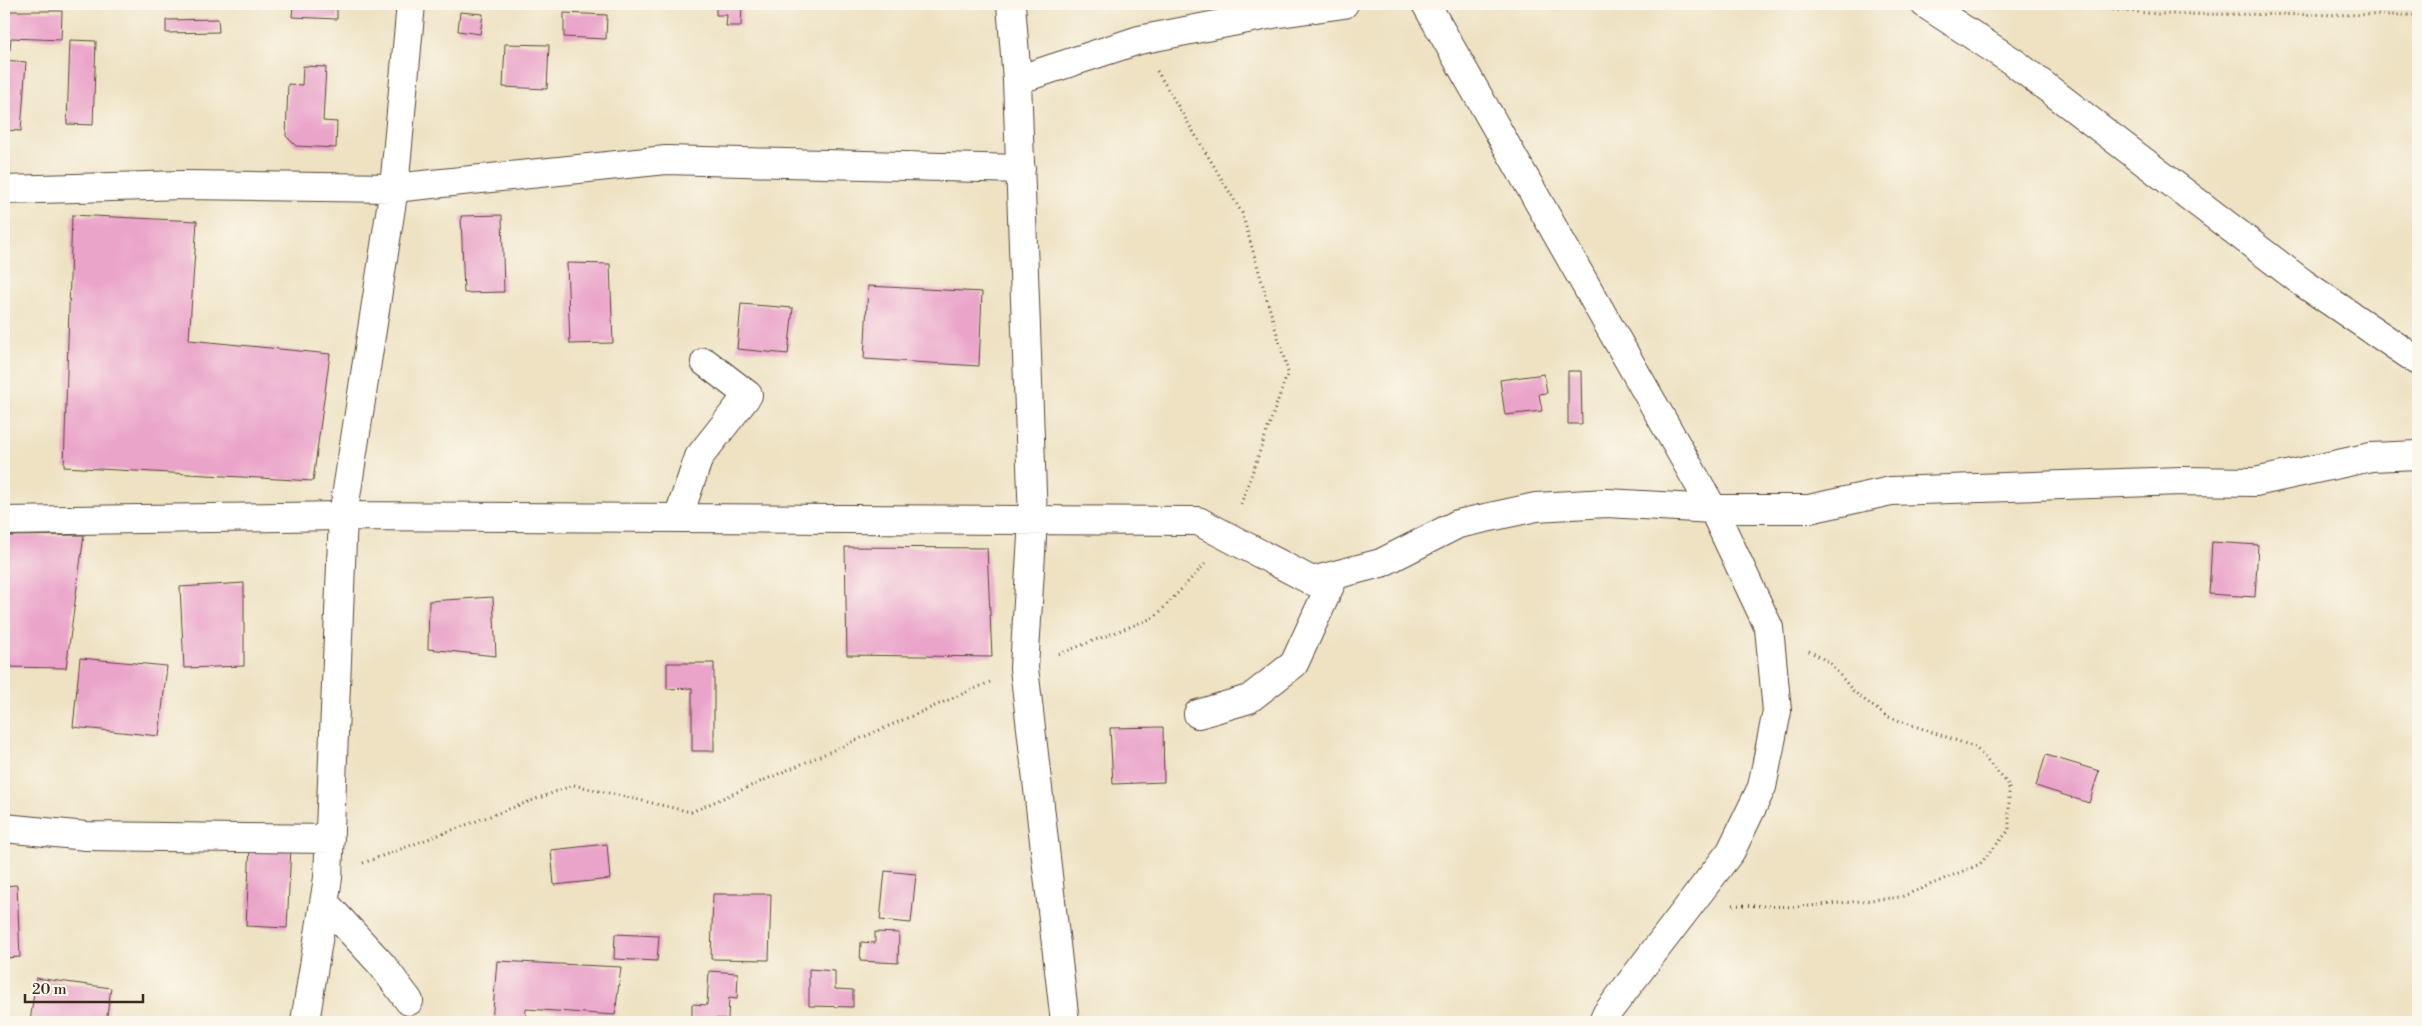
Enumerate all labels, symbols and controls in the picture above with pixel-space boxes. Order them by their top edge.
scale bar [25,971,142,1003]
text: 20 m [32,980,67,999]

